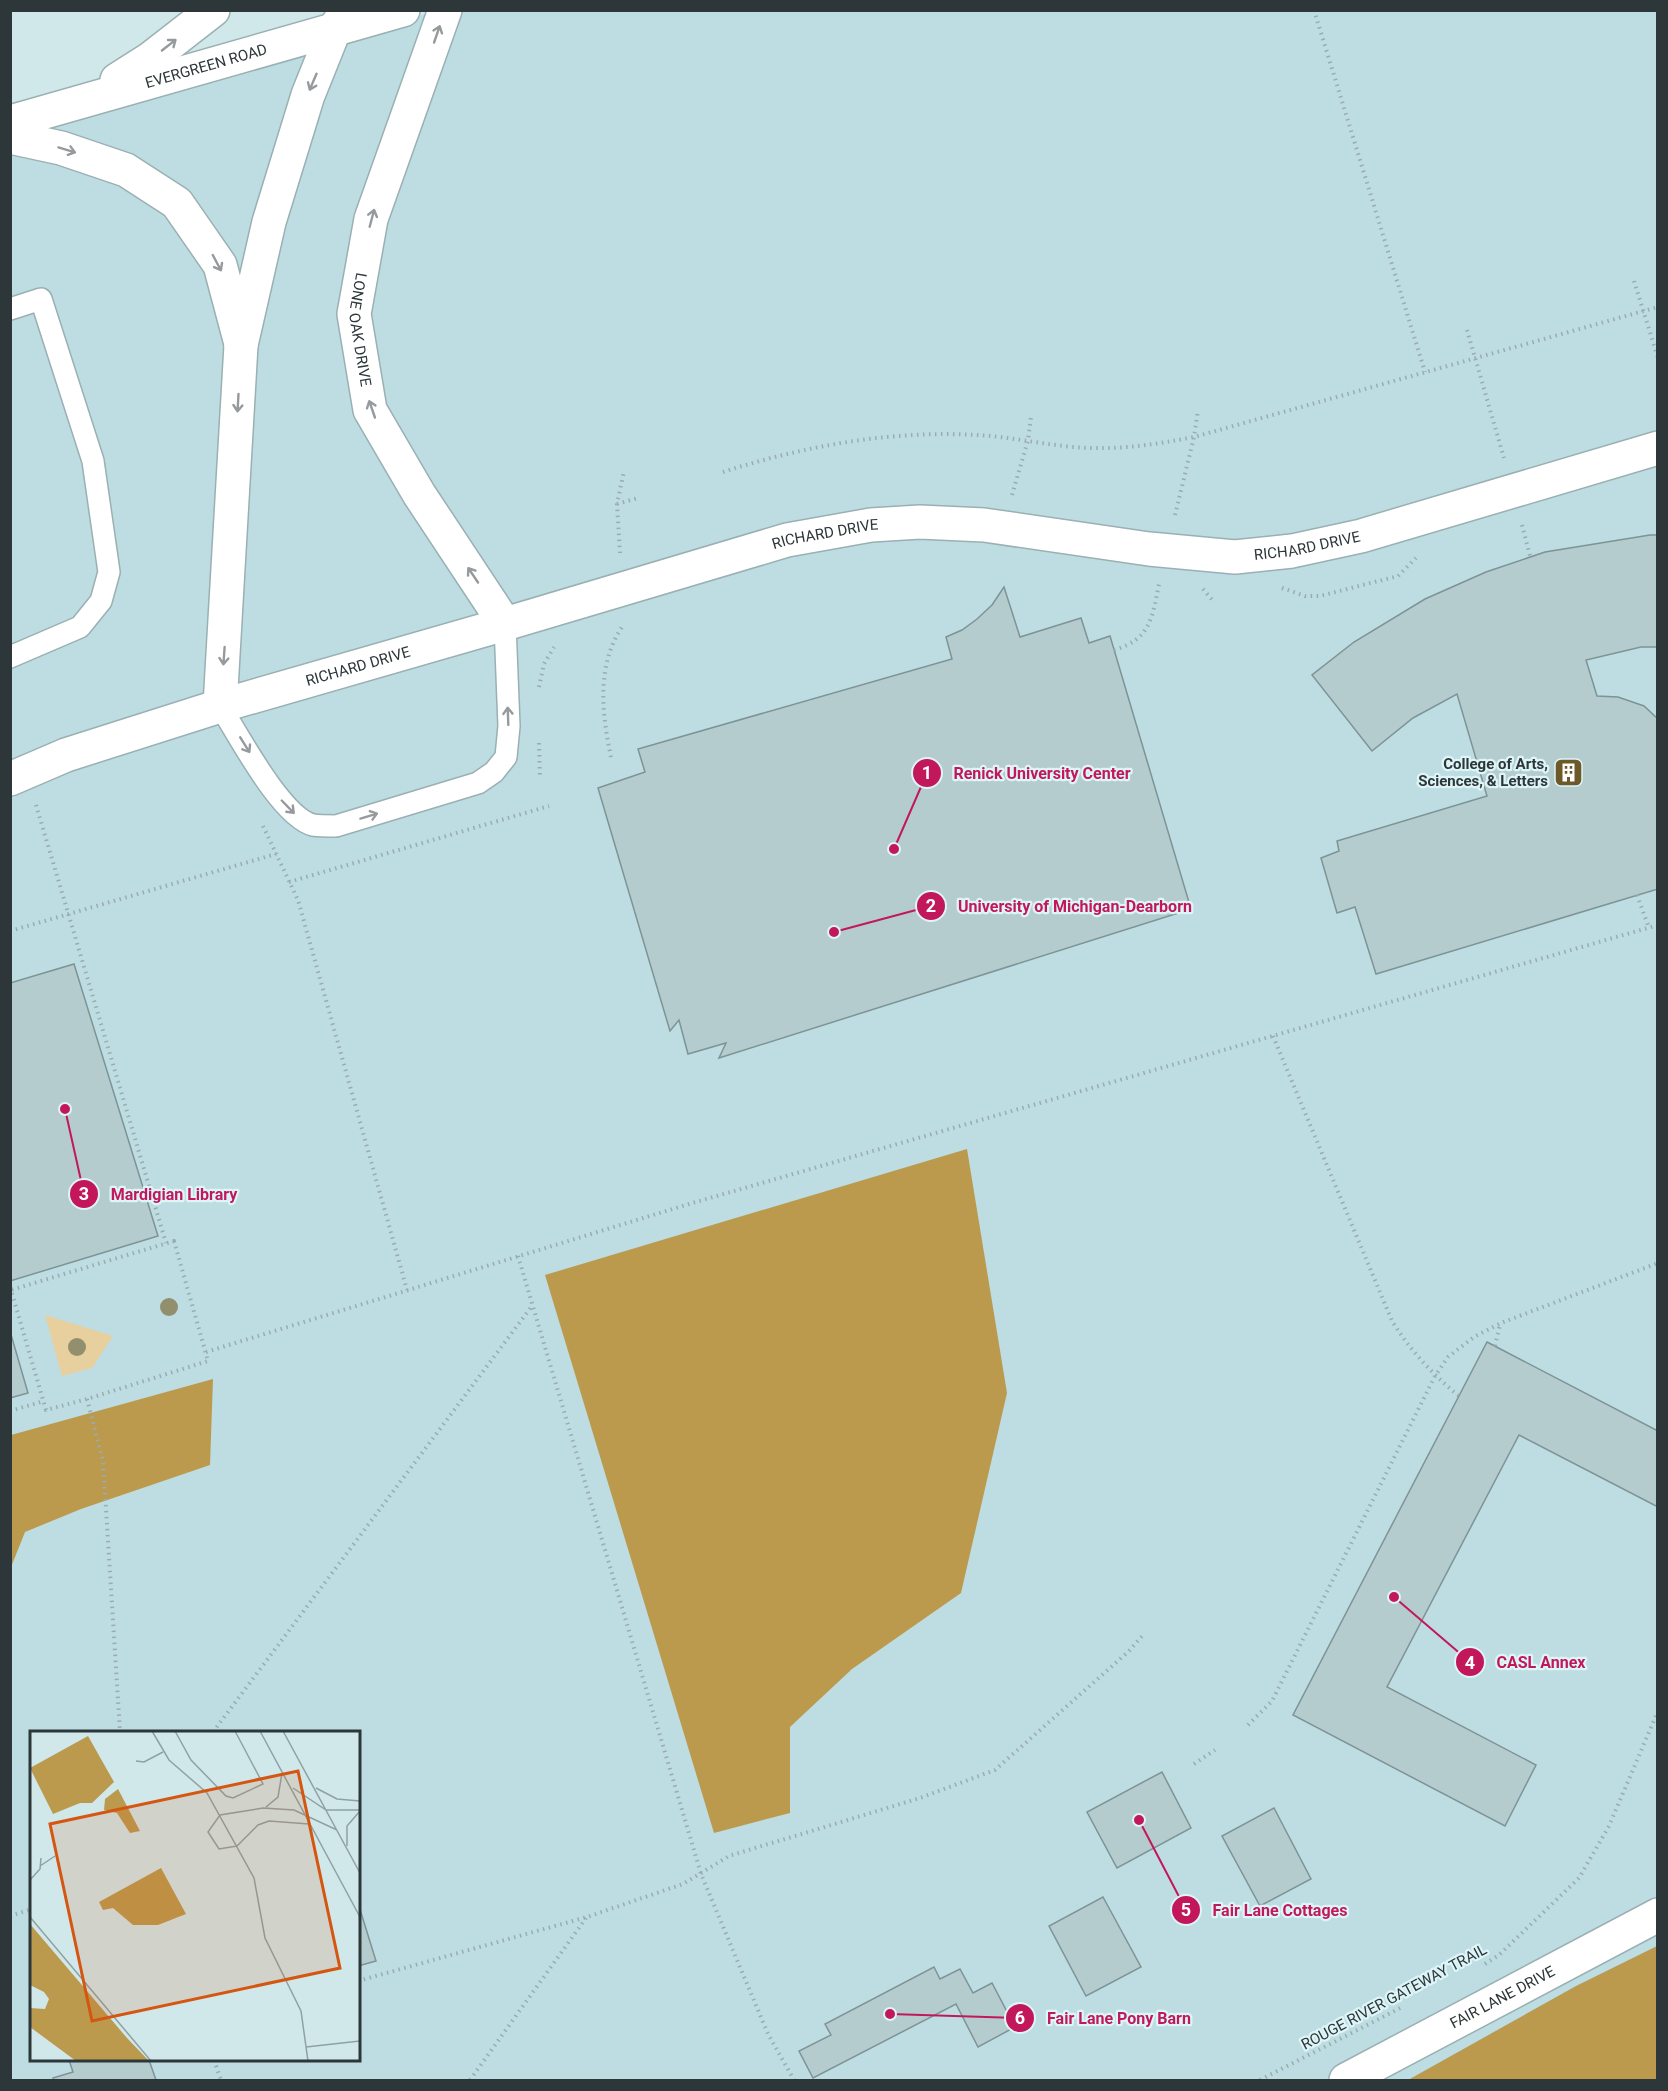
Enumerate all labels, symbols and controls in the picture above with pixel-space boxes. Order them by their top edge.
one-way arrow [432,25,443,44]
one-way arrow [160,38,176,51]
street label: EVERGREEN ROAD [143,40,269,92]
one-way arrow [307,73,318,91]
one-way arrow [57,146,76,157]
one-way arrow [367,209,378,228]
one-way arrow [211,254,223,271]
street label: LONE OAK DRIVE [345,271,375,388]
one-way arrow [232,393,243,413]
one-way arrow [365,400,376,419]
street label: RICHARD DRIVE [770,516,879,553]
street label: RICHARD DRIVE [1253,527,1362,564]
one-way arrow [466,567,478,584]
street label: RICHARD DRIVE [304,643,413,690]
one-way arrow [218,645,229,665]
one-way arrow [503,707,514,727]
one-way arrow [239,736,251,753]
place label: College of Arts, Sciences, & Letters [1418,755,1548,790]
callout: Renick University Center [912,756,1143,790]
building icon: College of Arts, Sciences, & Letters [1553,757,1585,789]
text: 1 [922,762,932,783]
text: Renick University Center [953,764,1131,783]
one-way arrow [281,800,296,814]
one-way arrow [359,810,378,821]
callout: University of Michigan-Dearborn [916,889,1204,923]
text: 2 [926,895,936,916]
text: University of Michigan-Dearborn [958,897,1192,916]
callout: Mardigian Library [69,1177,249,1211]
text: 3 [79,1183,89,1204]
text: Mardigian Library [111,1185,238,1204]
callout: CASL Annex [1455,1645,1598,1679]
text: 4 [1465,1652,1475,1673]
text: CASL Annex [1497,1653,1586,1672]
inset map [30,1731,360,2061]
callout: Fair Lane Cottages [1171,1893,1360,1927]
text: 5 [1181,1899,1191,1920]
text: Fair Lane Cottages [1213,1901,1347,1920]
street label: ROUGE RIVER GATEWAY TRAIL [1298,1940,1490,2054]
street label: FAIR LANE DRIVE [1447,1962,1558,2032]
callout: Fair Lane Pony Barn [1005,2001,1202,2035]
text: 6 [1015,2007,1025,2028]
text: Fair Lane Pony Barn [1047,2009,1191,2028]

